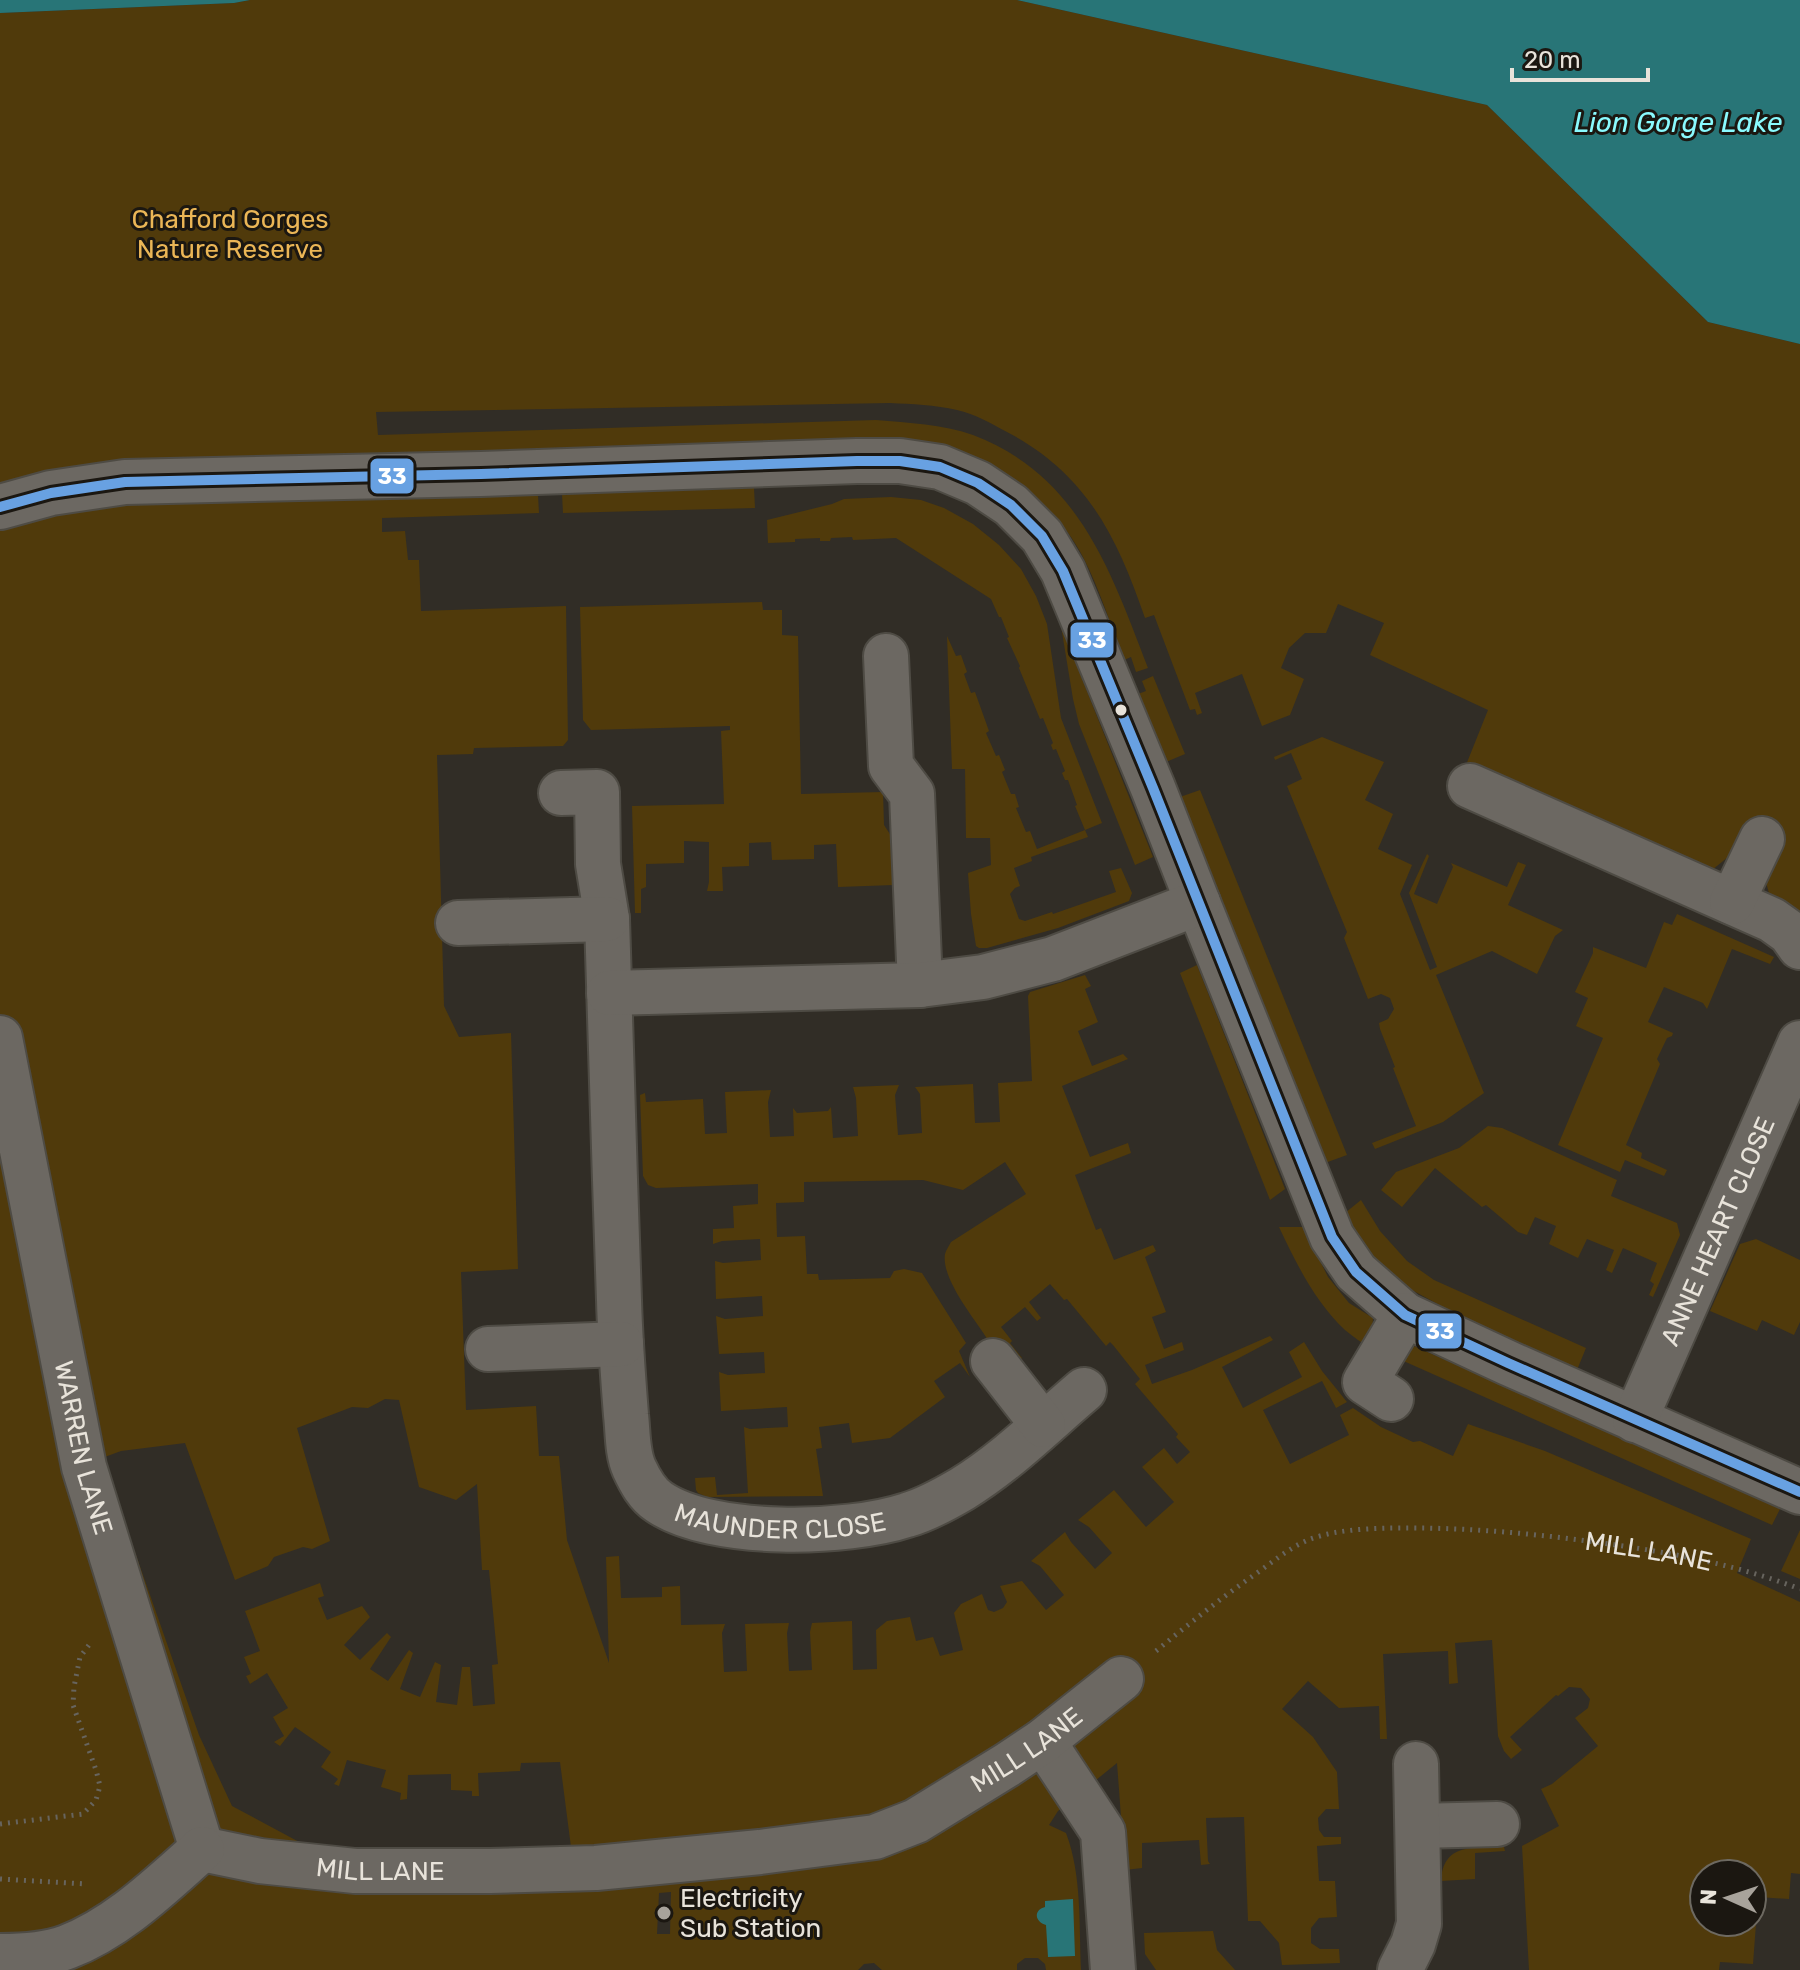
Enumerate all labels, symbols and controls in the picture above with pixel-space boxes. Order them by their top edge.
scale bar [1512,32,1648,82]
text: 20 m [1524,46,1581,74]
water label: Lion Gorge Lake [1574,106,1783,139]
park label: Chafford Gorges Nature Reserve [131,204,329,265]
line badge: 33 [369,457,415,495]
text: 33 [378,463,407,490]
line badge: 33 [1069,621,1115,659]
text: 33 [1078,627,1107,654]
unlabelled marker [1113,702,1129,718]
street label: ANNE HEART CLOSE [1654,1112,1781,1350]
line badge: 33 [1417,1312,1463,1350]
text: 33 [1426,1318,1455,1345]
street label: WARREN LANE [48,1358,119,1538]
street label: MAUNDER CLOSE [670,1497,888,1545]
street label: MILL LANE [1583,1525,1715,1578]
street label: MILL LANE [965,1700,1088,1799]
street label: MILL LANE [315,1851,445,1887]
north arrow [1688,1858,1768,1938]
place label: Electricity Sub Station [680,1883,821,1944]
text: N [1695,1888,1722,1906]
marker: Electricity Sub Station [655,1904,673,1922]

